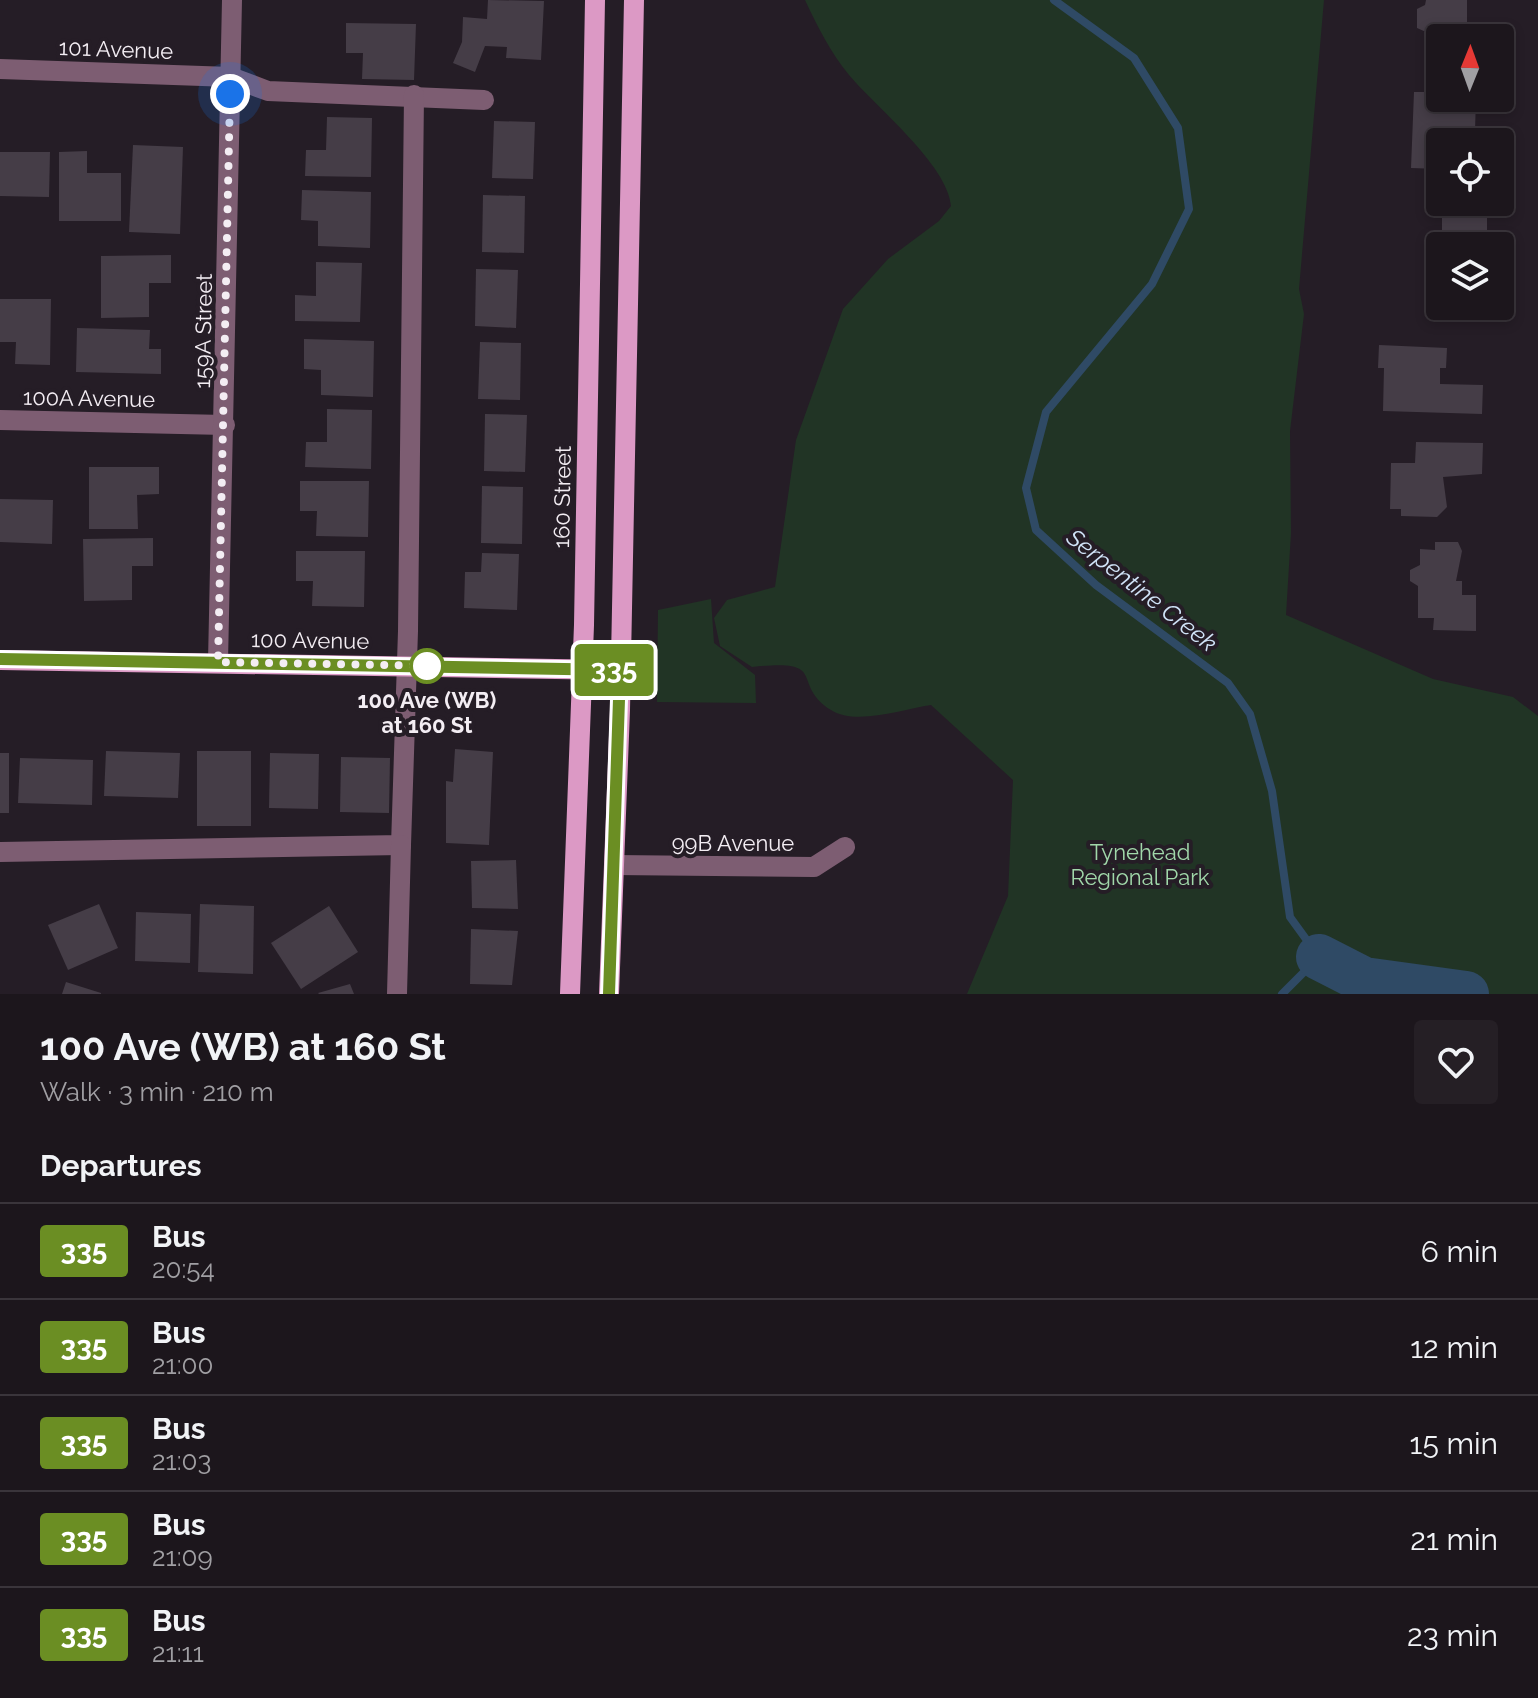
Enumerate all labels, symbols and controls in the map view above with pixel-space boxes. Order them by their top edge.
north arrow [1426,24,1514,112]
map controls [1426,24,1514,320]
street label: 101 Avenue [58,34,174,64]
your location [210,74,250,114]
button: locate [1426,128,1514,216]
button: layers [1426,232,1514,320]
street label: 159A Street [189,273,217,389]
street label: 100A Avenue [23,384,155,412]
street label: 160 Street [548,445,576,549]
water label: Serpentine Creek [1060,522,1223,658]
street label: 100 Avenue [251,626,370,654]
line badge: 335 [568,644,660,696]
marker: 100 Ave (WB) at 160 St [410,649,444,683]
text: 335 [591,653,637,686]
place label: 100 Ave (WB) at 160 St [358,687,497,738]
street label: 99B Avenue [672,830,794,856]
park label: Tynehead Regional Park [1070,839,1210,890]
button: heart [1414,1020,1498,1104]
text: 100 Ave (WB) at 160 St [40,1024,446,1069]
text: Walk · 3 min · 210 m [40,1077,274,1107]
text: Departures [40,1148,202,1183]
text: Bus [152,1219,206,1254]
text: 335 [61,1234,107,1267]
text: 6 min [1421,1234,1498,1269]
text: 20:54 [152,1254,215,1284]
text: Bus [152,1315,206,1350]
text: 335 [61,1330,107,1363]
text: 12 min [1410,1330,1498,1365]
text: 21:00 [152,1350,213,1380]
text: Bus [152,1411,206,1446]
text: 335 [61,1426,107,1459]
text: 15 min [1410,1426,1498,1461]
text: 21:03 [152,1446,211,1476]
text: Bus [152,1507,206,1542]
text: 335 [61,1522,107,1555]
text: 21 min [1410,1522,1498,1557]
text: 21:09 [152,1542,213,1572]
text: Bus [152,1603,206,1638]
text: 335 [61,1618,107,1651]
text: 23 min [1407,1618,1498,1653]
text: 21:11 [152,1638,204,1668]

